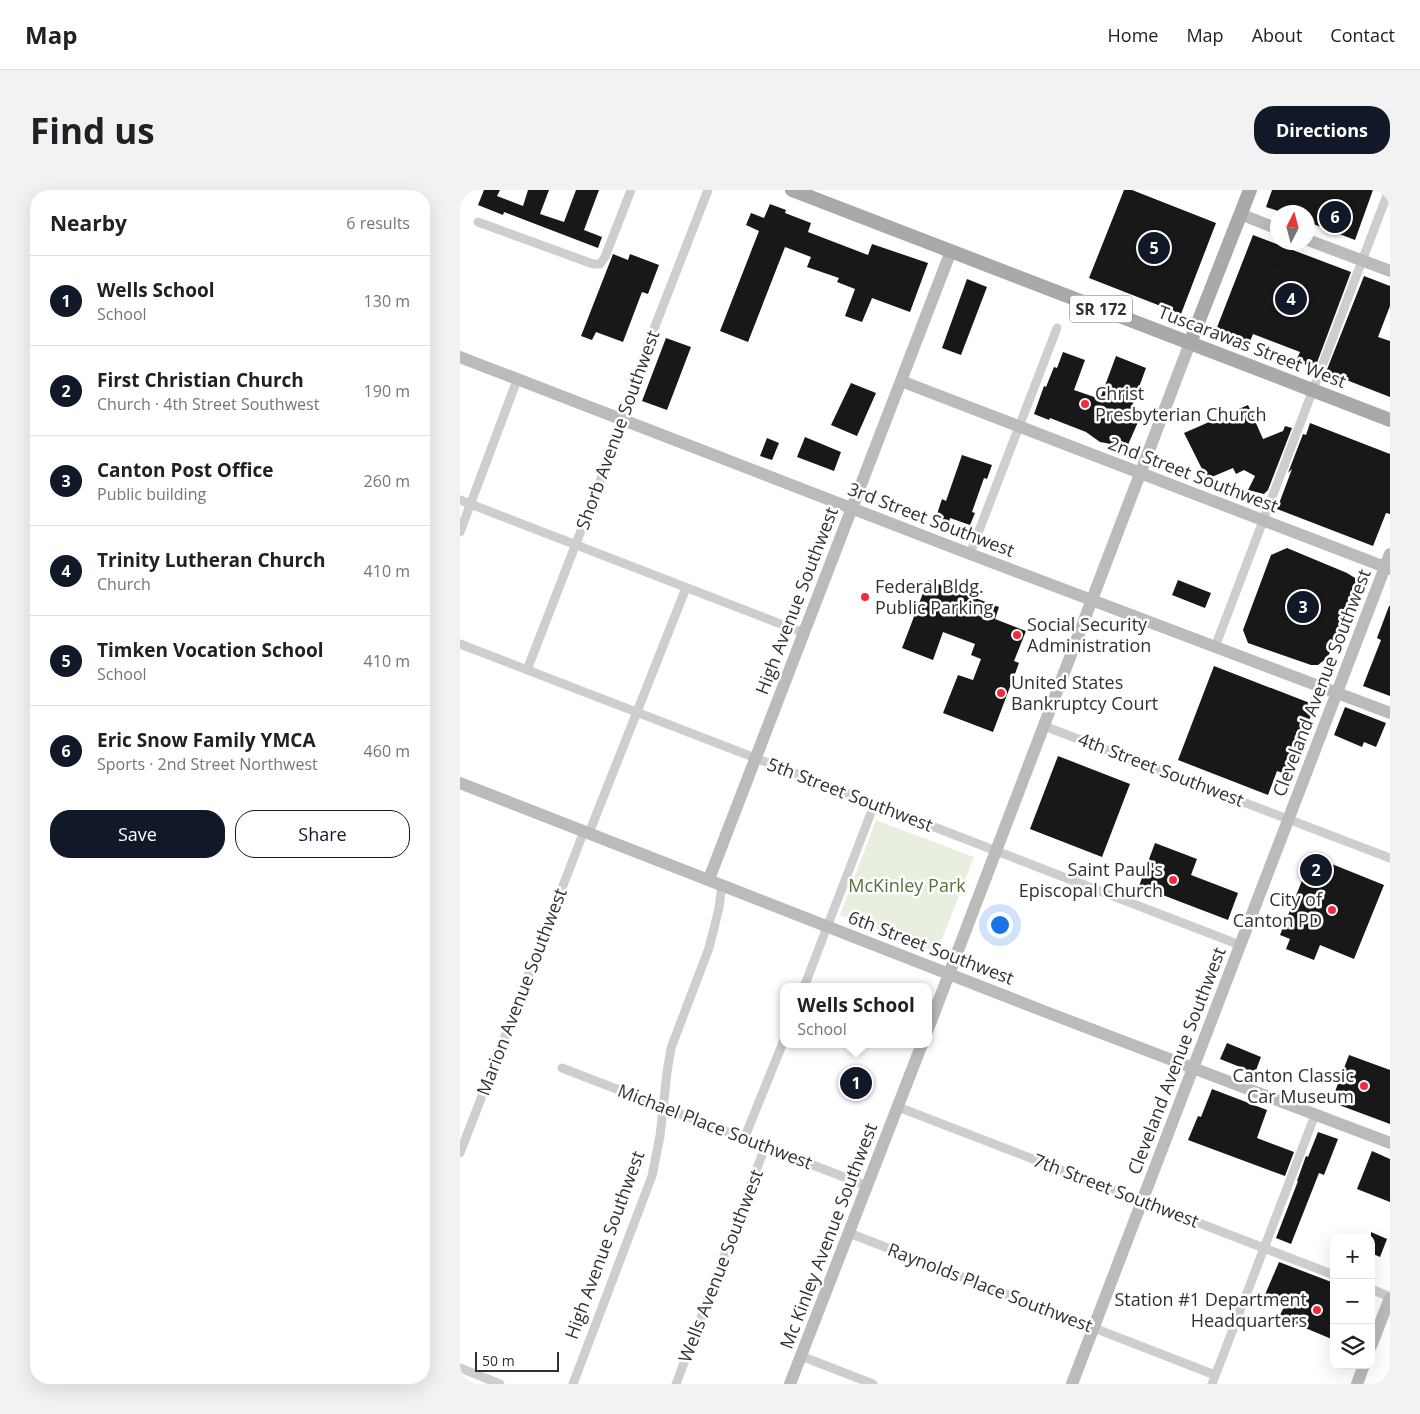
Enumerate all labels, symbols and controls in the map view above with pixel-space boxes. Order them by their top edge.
text: Map [25,18,77,51]
text: Home [1108,23,1158,47]
text: Map [1186,23,1224,47]
text: About [1252,23,1302,47]
text: Contact [1330,23,1395,47]
button: Directions [1254,106,1390,154]
text: Find us [30,107,155,154]
pin: 6 [1319,198,1351,236]
north arrow [1270,205,1315,250]
text: Nearby [50,209,127,237]
text: 6 results [346,212,410,234]
pin: 5 [1138,229,1170,267]
text: Wells School [97,277,215,303]
pin: 4 [1275,280,1307,318]
text: 1 [61,290,71,312]
text: 130 m [364,290,410,312]
road number: SR 172 [1070,296,1132,322]
street label: Tuscarawas Street West [1155,299,1350,393]
text: School [97,303,147,325]
street label: Shorb Avenue Southwest [570,327,664,533]
text: First Christian Church [97,367,304,393]
text: 2 [61,380,71,402]
text: 190 m [364,380,410,402]
place label: Christ Presbyterian Church [1095,381,1266,426]
text: Church · 4th Street Southwest [97,393,319,415]
marker: Christ Presbyterian Church [1079,398,1091,410]
street label: 2nd Street Southwest [1105,431,1282,518]
text: Canton Post Office [97,457,273,483]
text: 3 [61,470,71,492]
text: 260 m [364,470,410,492]
street label: 3rd Street Southwest [845,476,1018,562]
text: Public building [97,483,206,505]
street label: High Avenue Southwest [749,504,843,698]
text: Trinity Lutheran Church [97,547,325,573]
text: 4 [61,560,71,582]
text: 410 m [364,560,410,582]
street label: Cleveland Avenue Southwest [1267,565,1376,800]
text: Church [97,573,151,595]
place label: Federal Bldg. Public Parking [875,574,993,619]
pin: 3 [1287,588,1319,626]
marker: Federal Bldg. Public Parking [859,591,871,603]
place label: Social Security Administration [1027,612,1151,657]
marker: Social Security Administration [1011,629,1023,641]
text: Timken Vocation School [97,637,324,663]
text: 5 [61,650,71,672]
text: 410 m [364,650,410,672]
text: School [97,663,147,685]
place label: United States Bankruptcy Court [1011,670,1158,715]
marker: United States Bankruptcy Court [995,687,1007,699]
street label: 4th Street Southwest [1075,726,1248,812]
text: Eric Snow Family YMCA [97,727,316,753]
text: 6 [61,740,71,762]
text: 460 m [364,740,410,762]
street label: 5th Street Southwest [764,751,937,837]
text: Sports · 2nd Street Northwest [97,753,318,775]
button: Save [50,810,225,858]
button: Share [235,810,410,858]
pin: 2 [1300,851,1332,889]
place label: Saint Paul's Episcopal Church [1019,857,1163,902]
park label: McKinley Park [848,873,966,897]
marker: Saint Paul's Episcopal Church [1167,874,1179,886]
street label: Marion Avenue Southwest [470,885,572,1099]
place label: City of Canton PD [1233,887,1323,932]
street label: 6th Street Southwest [845,904,1018,990]
marker: City of Canton PD [1326,904,1338,916]
your location [987,912,1013,938]
street label: Cleveland Avenue Southwest [1122,943,1231,1178]
popup [780,983,932,1048]
text: Wells School [797,992,915,1018]
text: School [797,1018,847,1040]
place label: Canton Classic Car Museum [1232,1063,1354,1108]
pin: 1 [840,1064,872,1102]
street label: Michael Place Southwest [615,1078,816,1174]
marker: Canton Classic Car Museum [1358,1080,1370,1092]
street label: Mc Kinley Avenue Southwest [774,1119,882,1352]
street label: High Avenue Southwest [559,1147,649,1342]
street label: 7th Street Southwest [1030,1147,1203,1233]
street label: Wells Avenue Southwest [672,1166,768,1365]
map controls [1330,1234,1375,1369]
button: + [1330,1234,1375,1279]
street label: Raynolds Place Southwest [884,1237,1096,1337]
button: − [1330,1279,1375,1324]
place label: Station #1 Department Headquarters [1114,1287,1307,1332]
marker: Station #1 Department Headquarters [1311,1304,1323,1316]
button: layers [1330,1324,1375,1369]
scale bar [475,1349,559,1372]
text: 50 m [482,1351,515,1370]

